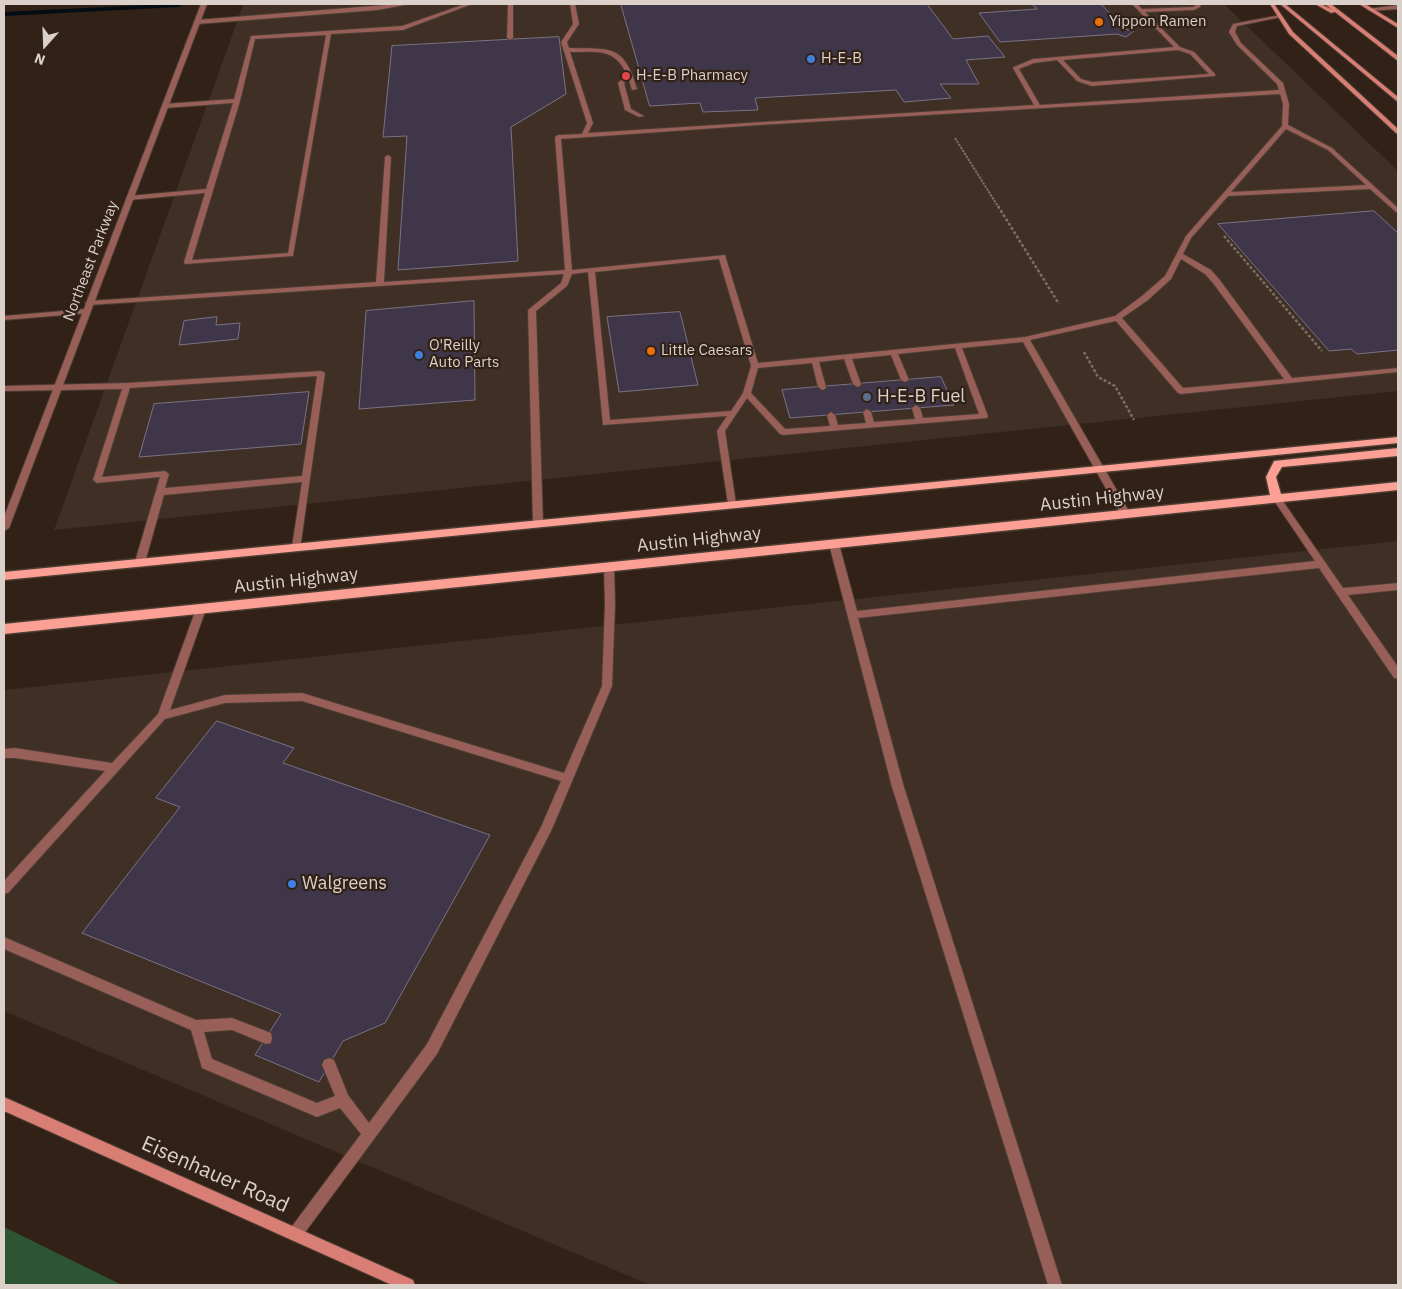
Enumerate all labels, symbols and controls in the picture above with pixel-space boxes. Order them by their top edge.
place label: Yippon Ramen [1109,13,1207,31]
marker: Yippon Ramen [1093,16,1105,28]
north arrow [20,20,70,70]
text: N [32,49,48,69]
place label: H-E-B [821,50,862,68]
marker: H-E-B [805,53,817,65]
place label: H-E-B Pharmacy [636,67,748,85]
marker: H-E-B Pharmacy [620,70,632,82]
street label: Northeast Parkway [60,198,122,324]
place label: O'Reilly Auto Parts [429,337,499,372]
place label: Little Caesars [661,342,752,360]
marker: Little Caesars [645,345,657,357]
marker: O'Reilly Auto Parts [413,349,425,361]
place label: H-E-B Fuel [877,386,965,408]
marker: H-E-B Fuel [861,391,873,403]
street label: Austin Highway [1039,482,1165,516]
street label: Austin Highway [636,523,762,557]
street label: Austin Highway [233,564,359,598]
place label: Walgreens [302,873,387,895]
marker: Walgreens [286,878,298,890]
street label: Eisenhauer Road [137,1131,293,1219]

